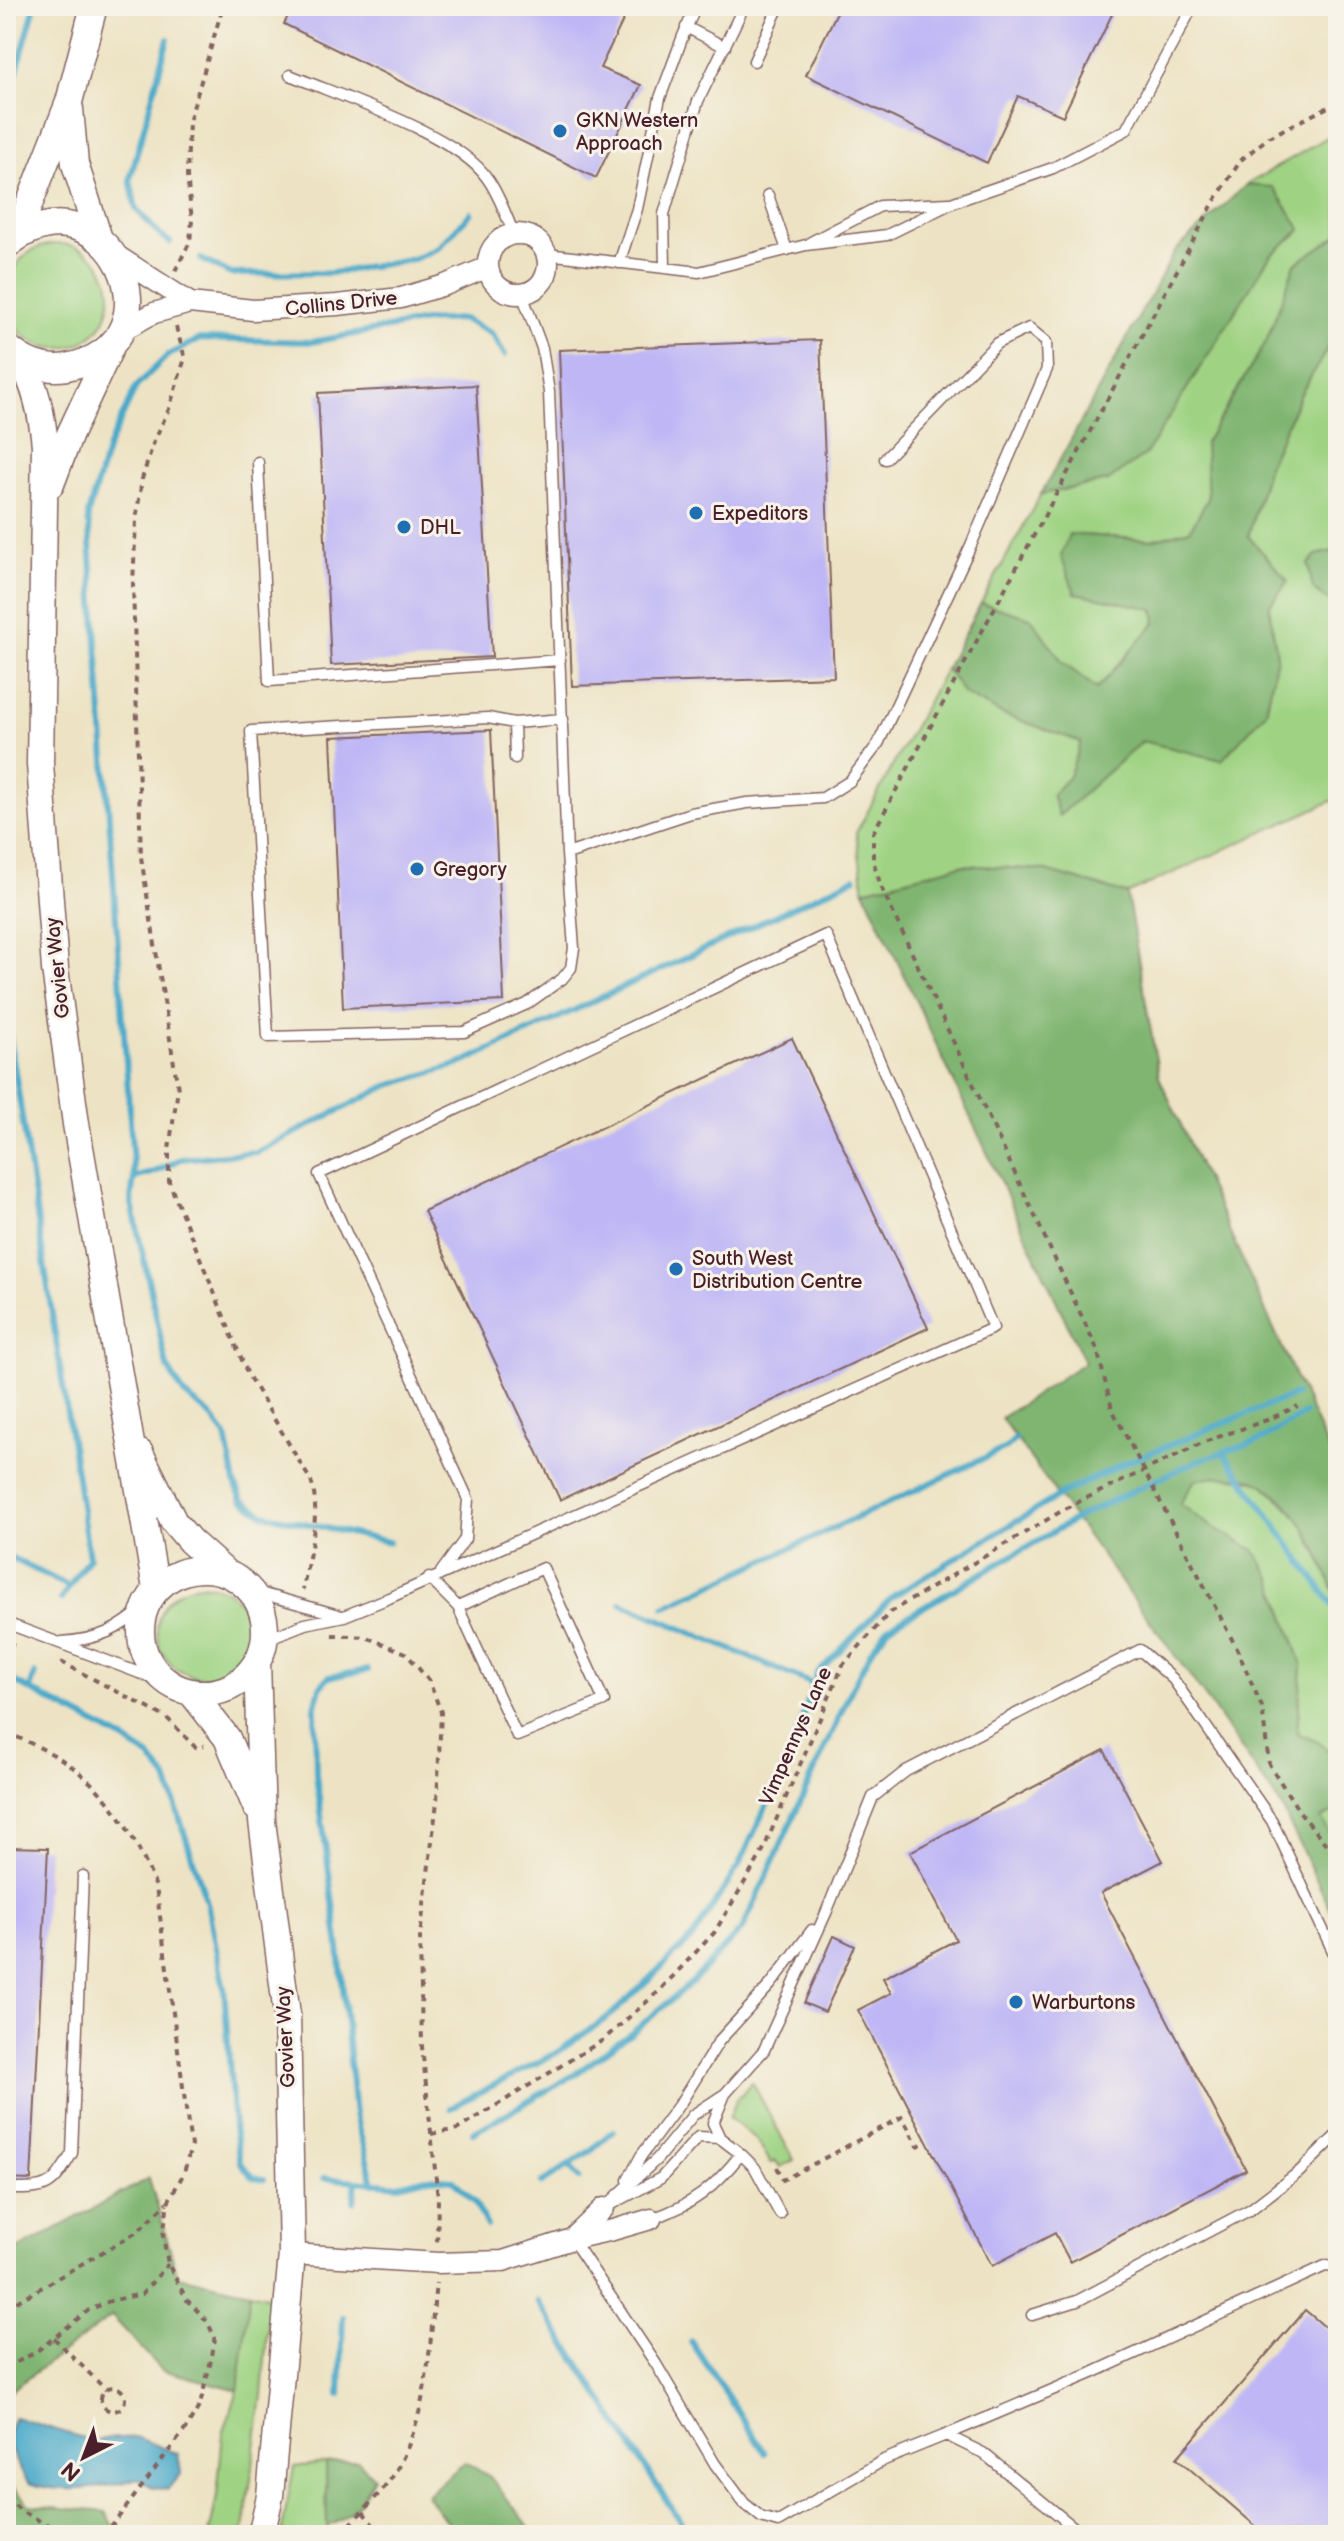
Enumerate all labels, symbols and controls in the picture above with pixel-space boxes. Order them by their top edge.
place label: GKN Western Approach [576,109,698,156]
marker: GKN Western Approach [551,122,569,140]
street label: Collins Drive [284,286,399,322]
place label: Expeditors [712,502,808,526]
marker: Expeditors [687,504,705,522]
place label: DHL [420,516,461,540]
marker: DHL [395,518,413,536]
place label: Gregory [433,858,507,882]
marker: Gregory [408,860,426,878]
street label: Govier Way [41,916,75,1020]
place label: South West Distribution Centre [692,1247,863,1294]
marker: South West Distribution Centre [667,1260,685,1278]
street label: Vimpennys Lane [755,1663,837,1809]
street label: Govier Way [271,1986,301,2088]
place label: Warburtons [1032,1991,1135,2015]
marker: Warburtons [1007,1993,1025,2011]
north arrow [44,2417,124,2497]
text: N [56,2455,87,2486]

